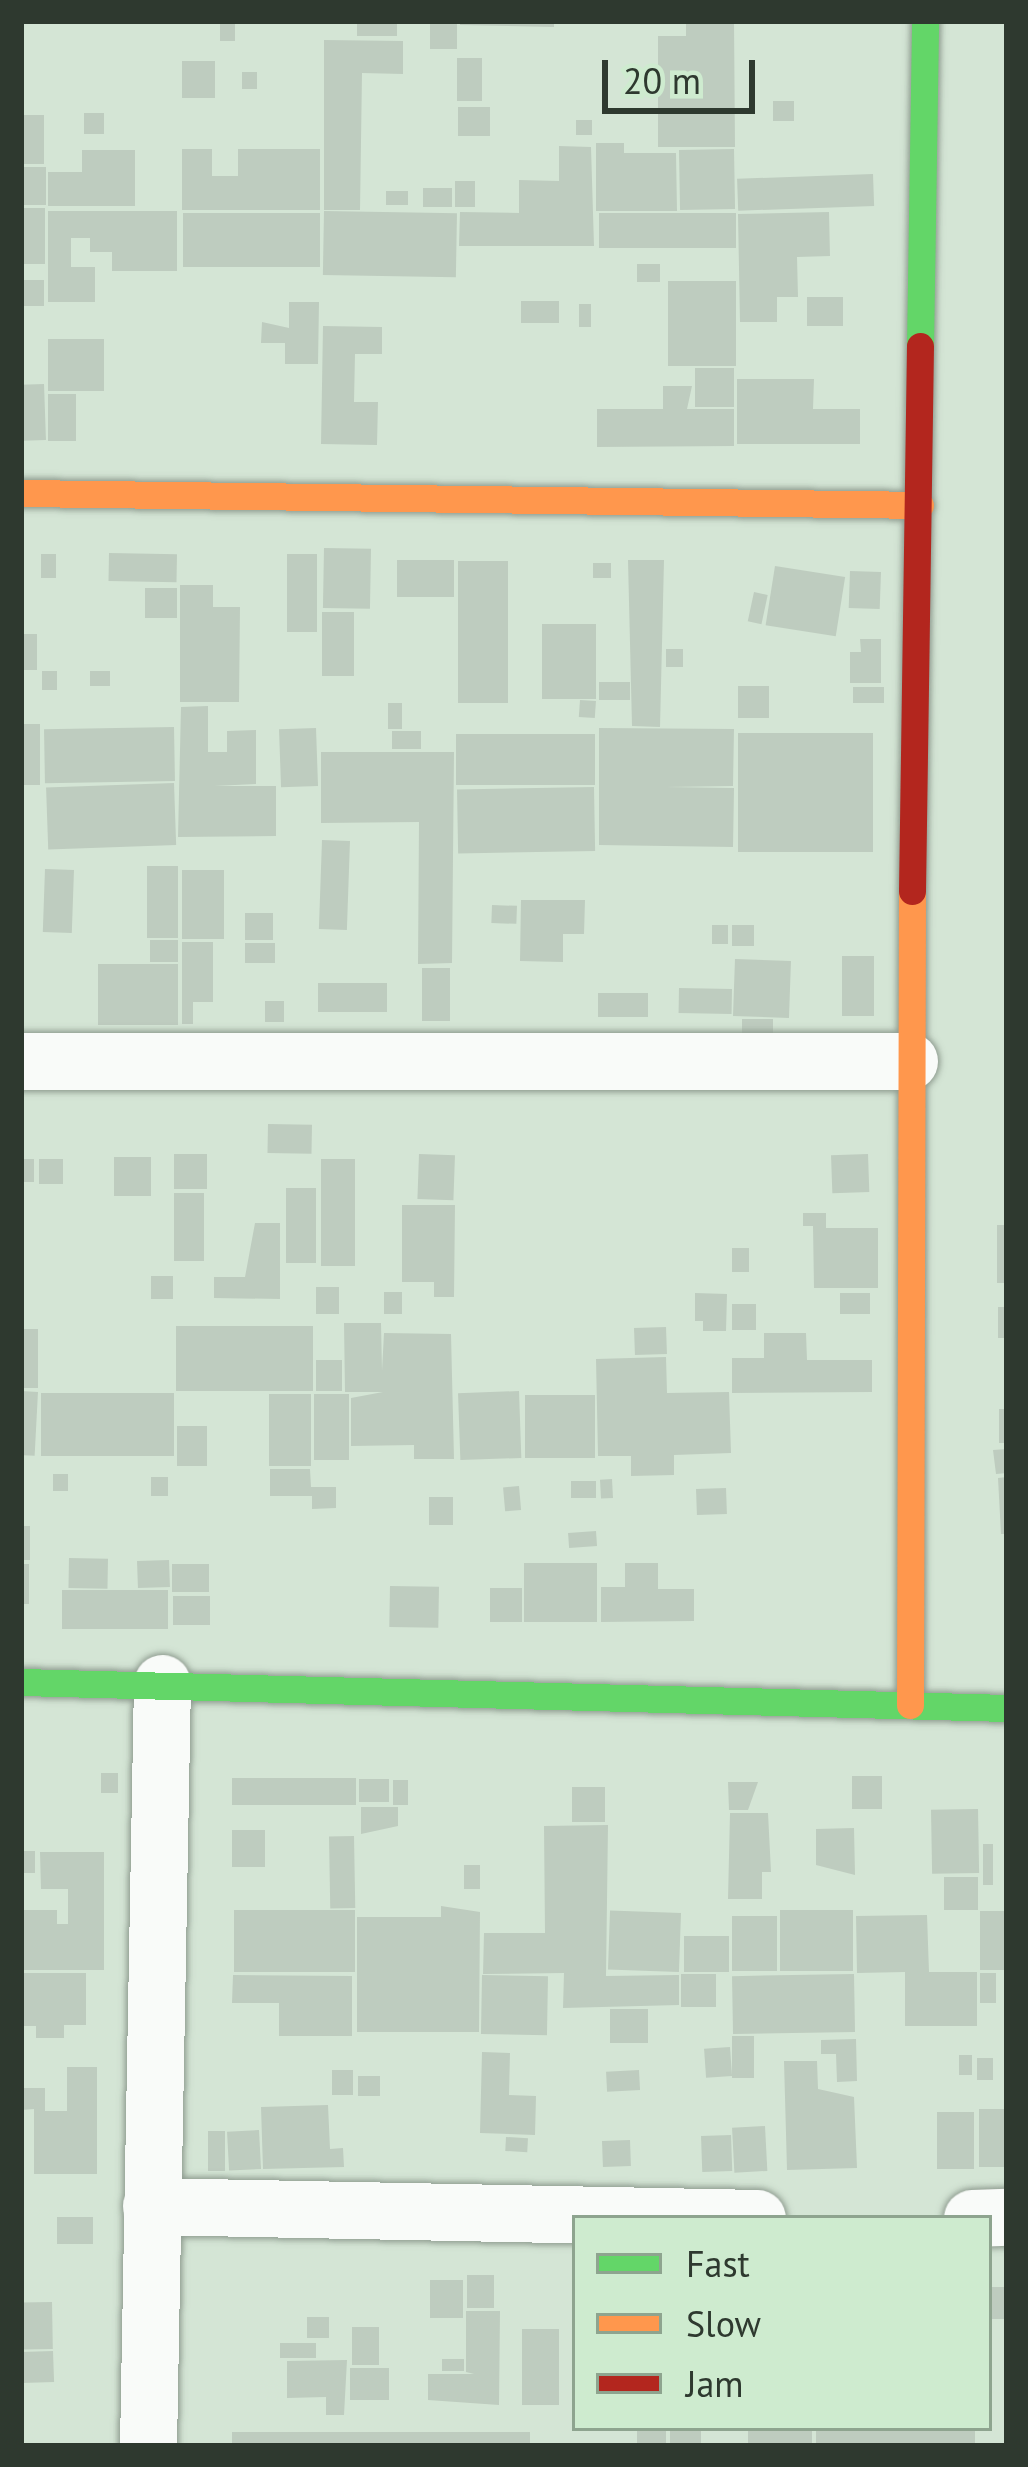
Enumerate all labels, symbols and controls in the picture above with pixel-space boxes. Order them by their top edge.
scale bar [608,36,761,110]
text: 20 m [623,57,701,104]
legend [572,2215,992,2431]
text: Fast [686,2240,750,2287]
text: Slow [686,2300,761,2347]
text: Jam [686,2360,744,2407]

